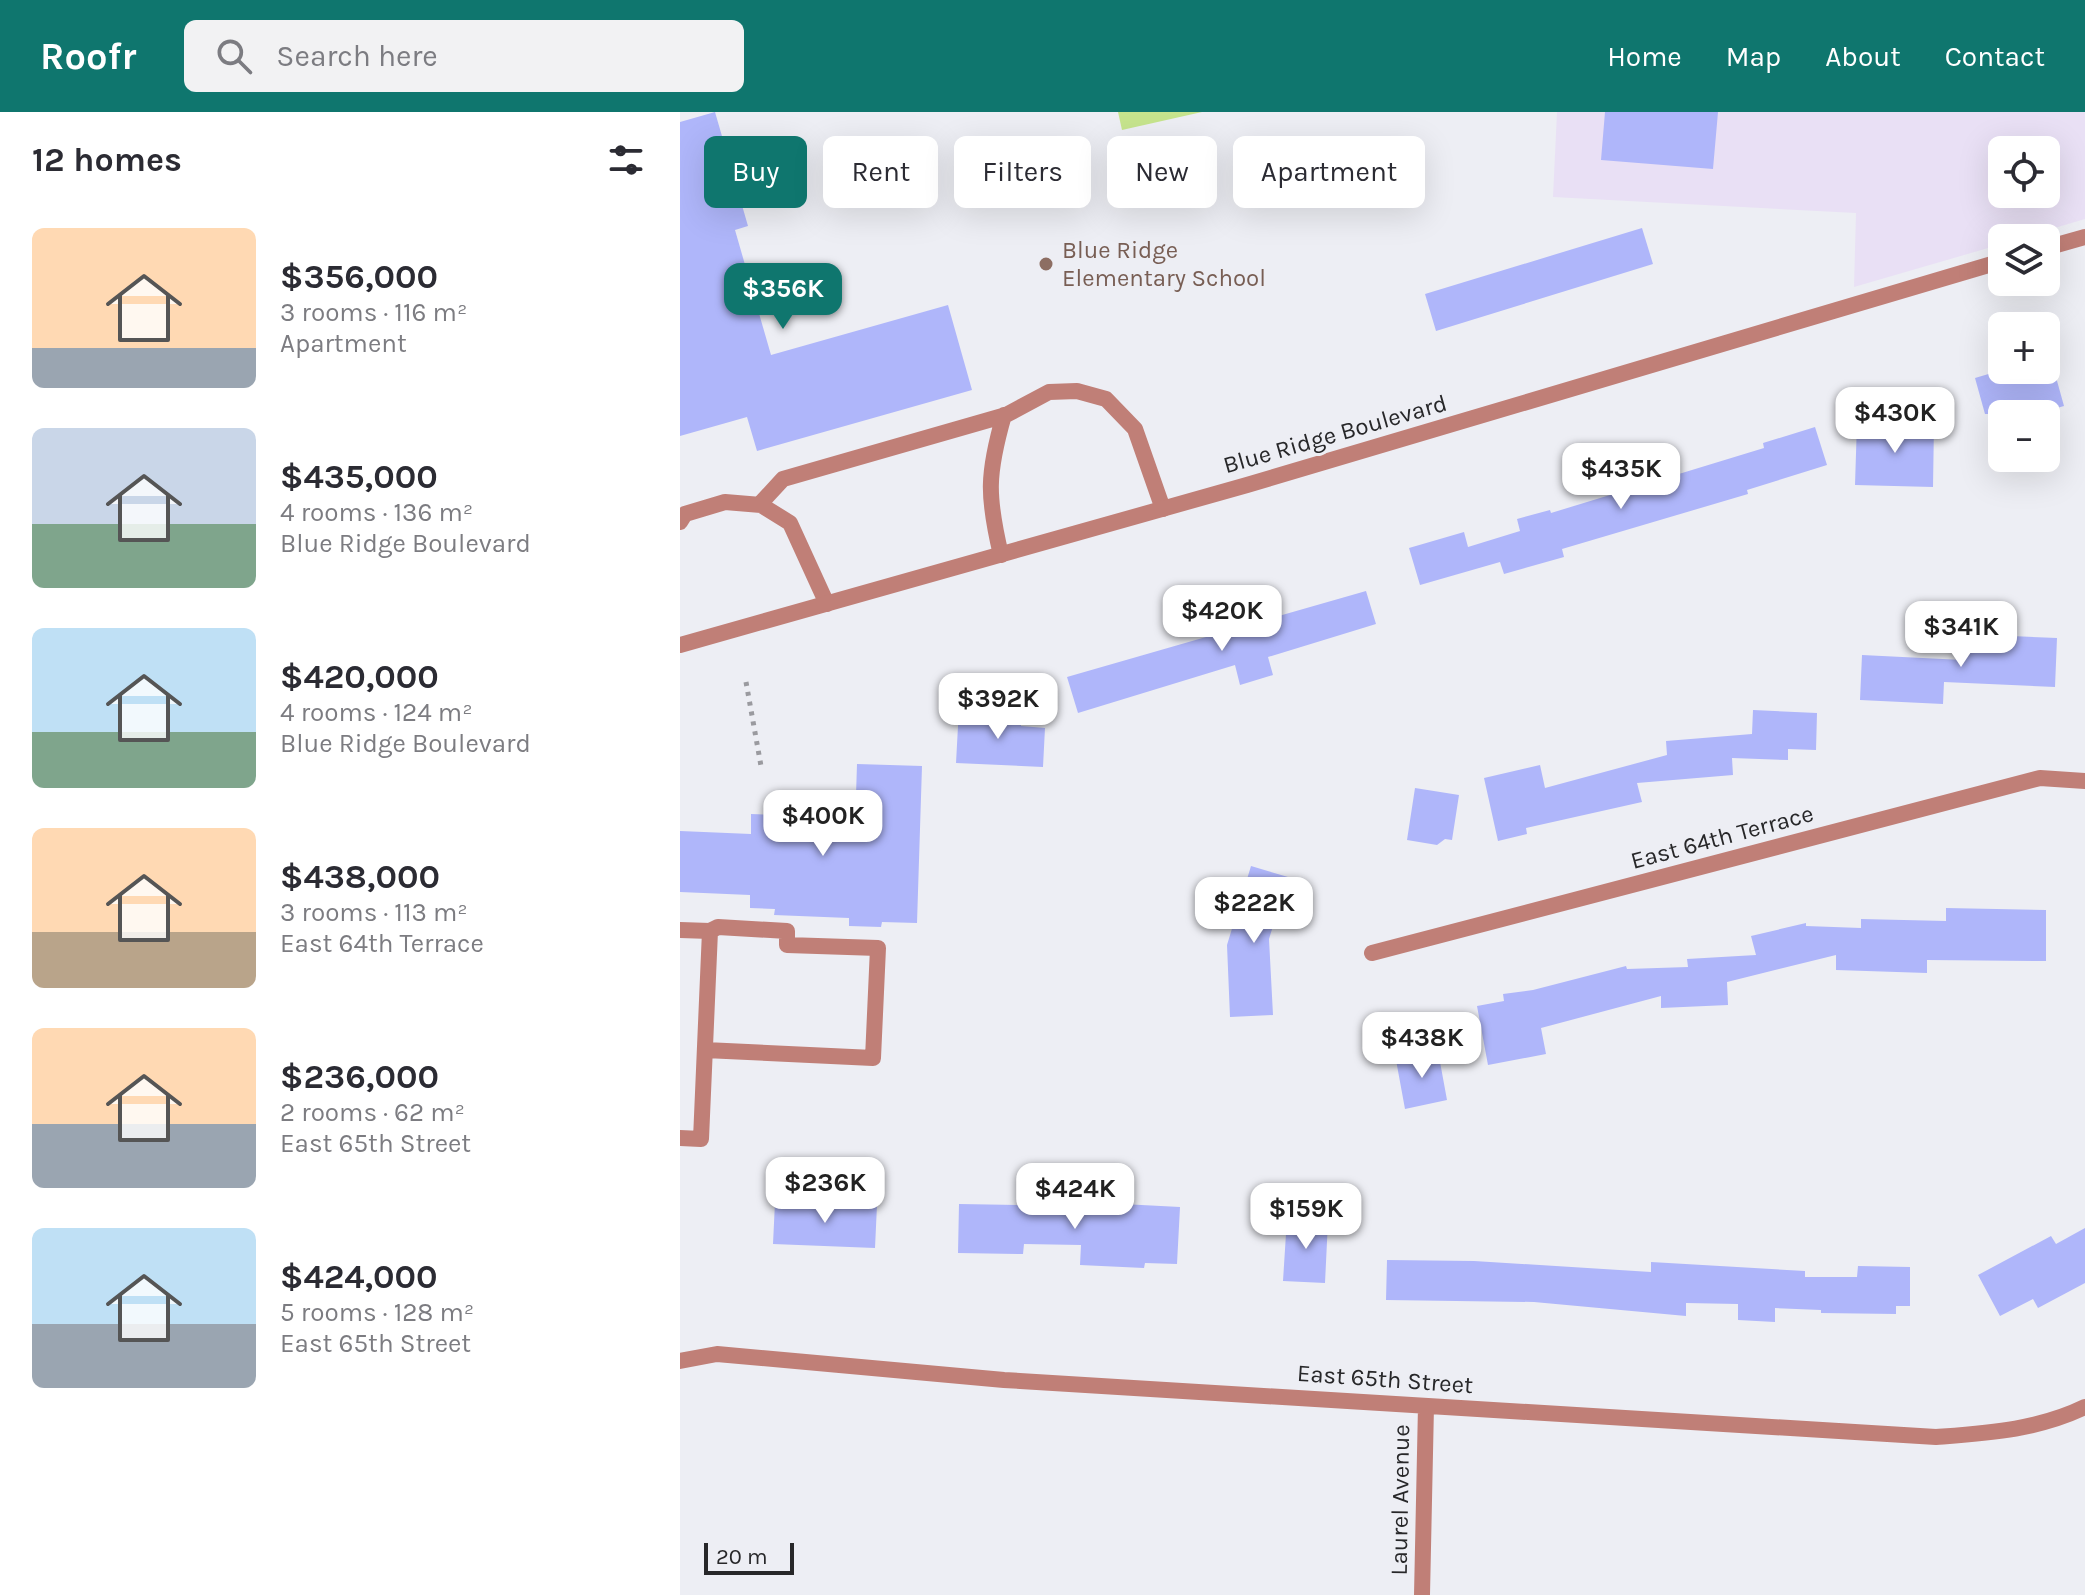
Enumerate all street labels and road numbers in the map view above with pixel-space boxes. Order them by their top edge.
street label: Blue Ridge Boulevard [1220,389,1450,479]
street label: East 64th Terrace [1627,799,1817,875]
street label: East 65th Street [1296,1359,1474,1399]
street label: Laurel Avenue [1385,1424,1415,1576]

